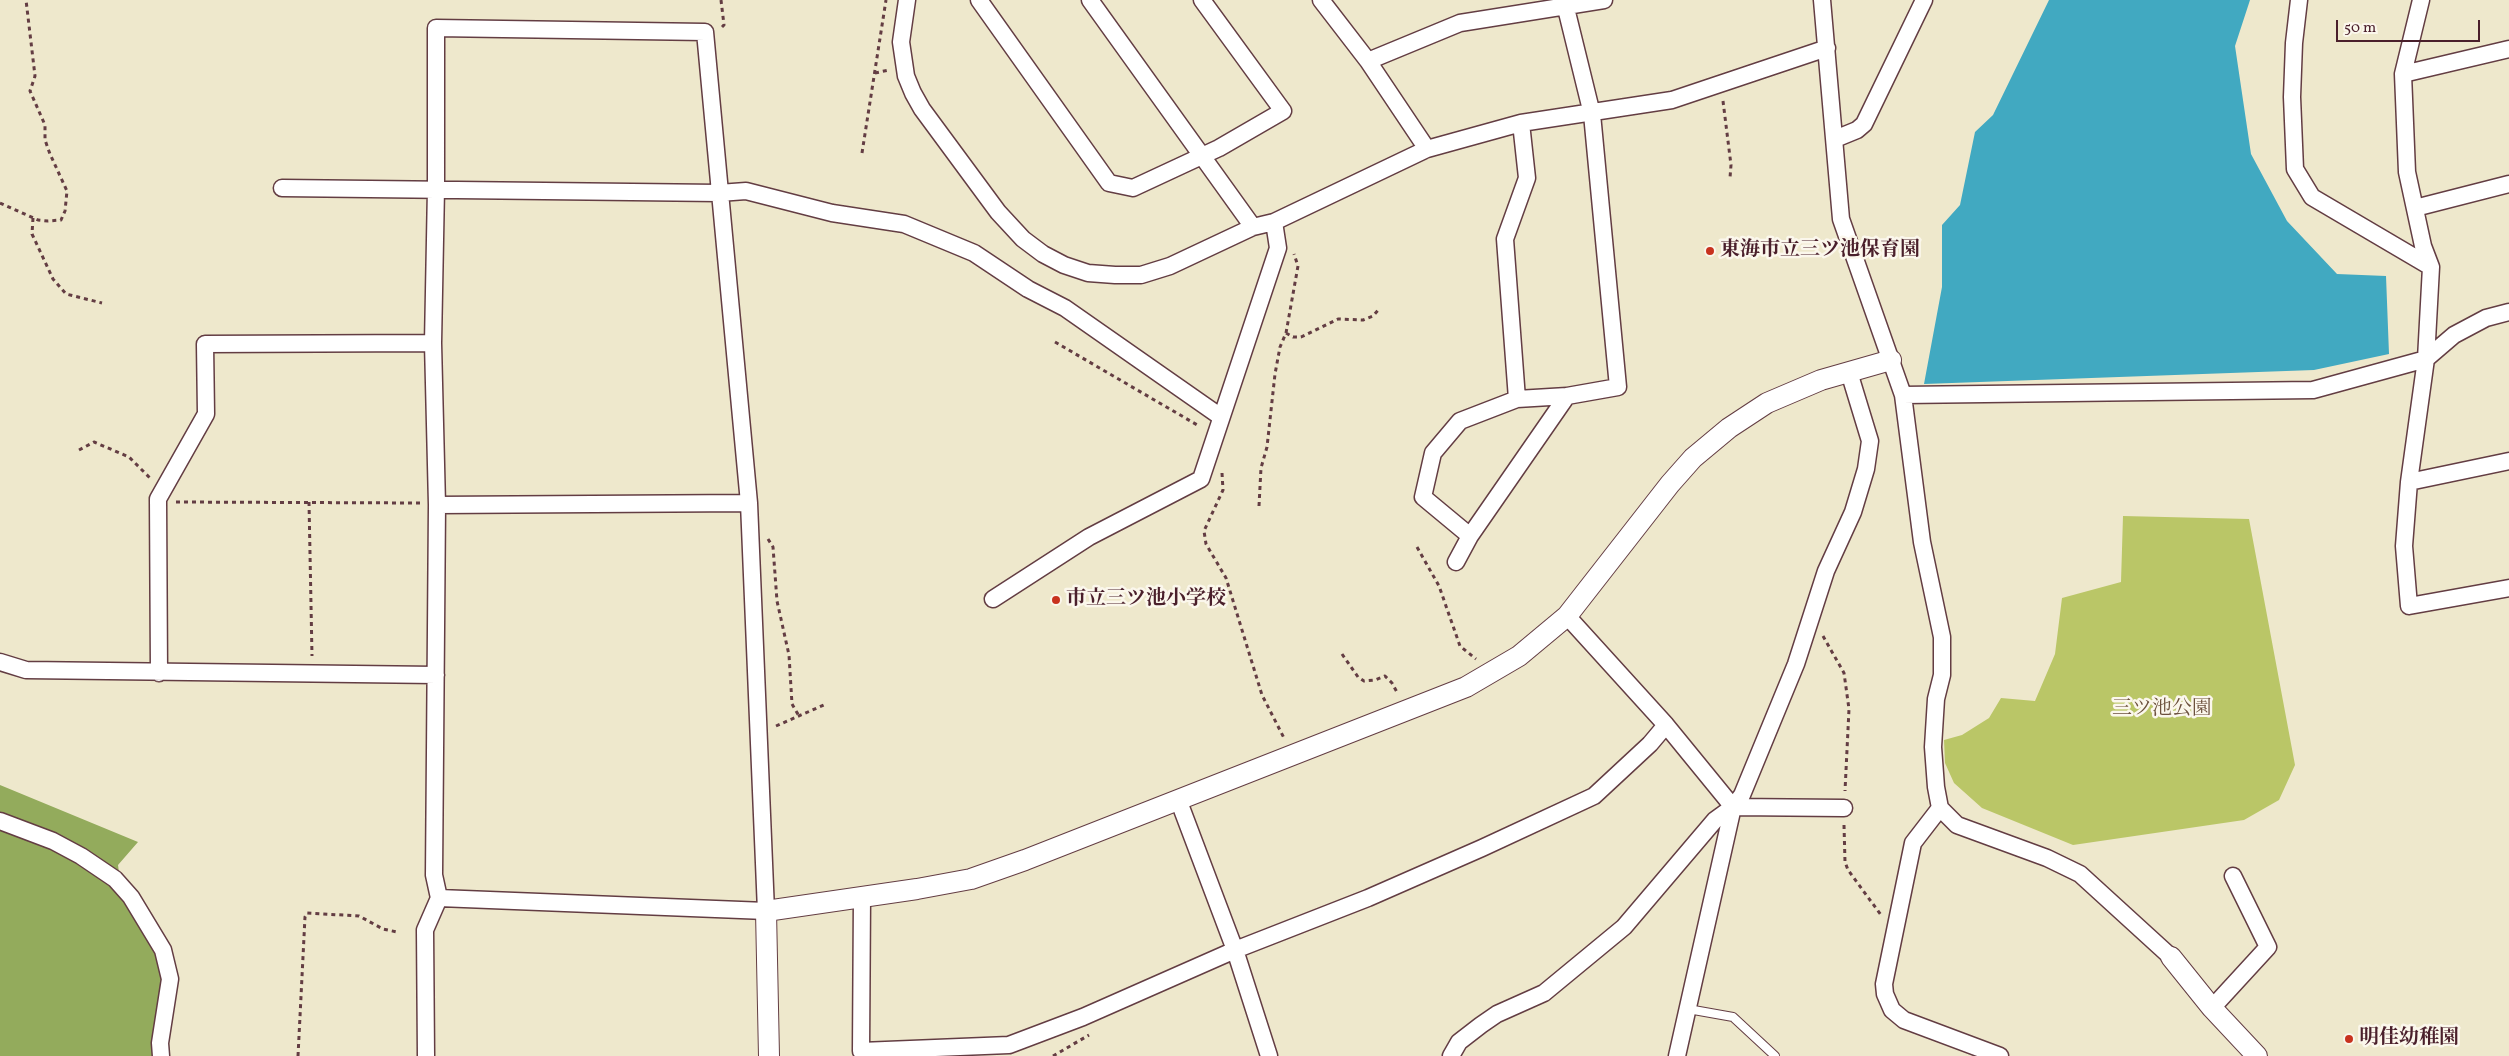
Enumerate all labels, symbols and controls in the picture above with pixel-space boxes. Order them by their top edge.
scale bar [2339,10,2483,42]
text: 50 m [2344,18,2376,39]
place label: 東海市立三ツ池保育園 [1720,239,1920,263]
marker: 東海市立三ツ池保育園 [1704,245,1716,257]
place label: 市立三ツ池小学校 [1066,588,1226,612]
marker: 市立三ツ池小学校 [1050,594,1062,606]
park label: 三ツ池公園 [2112,698,2212,722]
place label: 明佳幼稚園 [2359,1027,2459,1051]
marker: 明佳幼稚園 [2343,1033,2355,1045]

